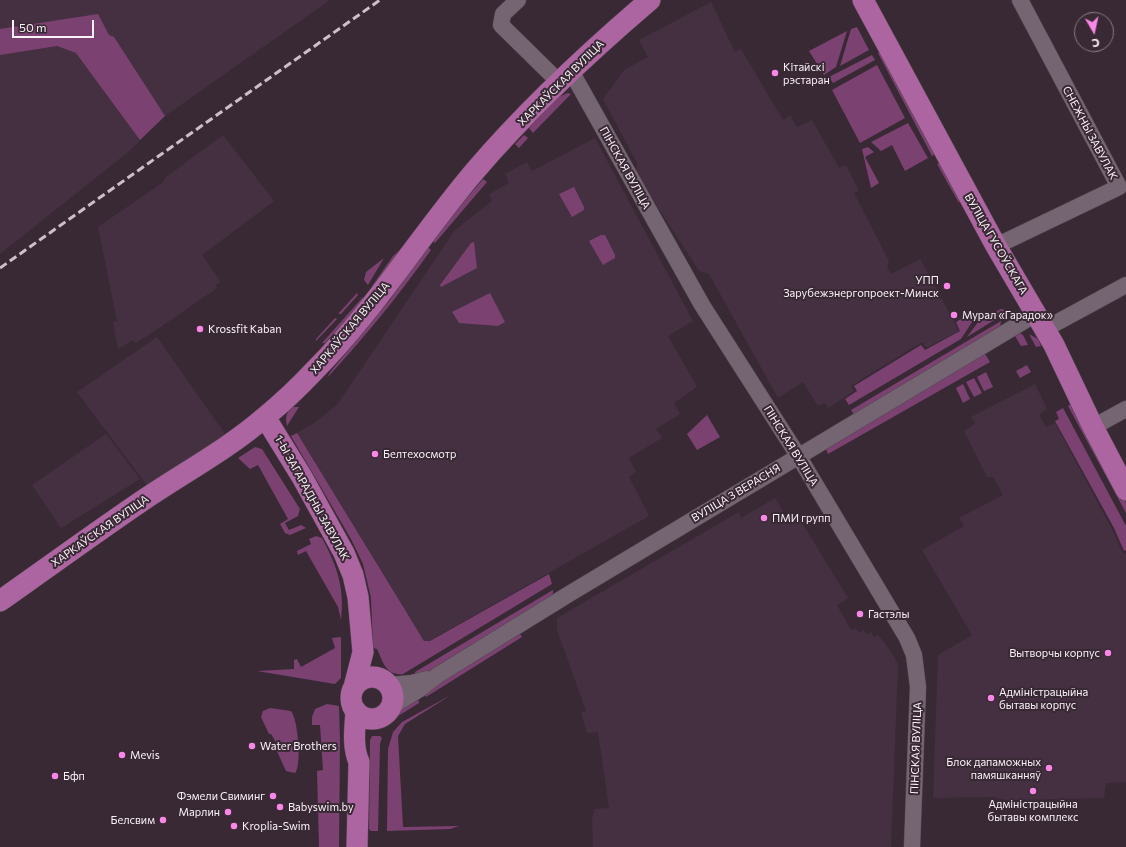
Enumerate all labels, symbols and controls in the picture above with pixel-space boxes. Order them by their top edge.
scale bar [14,12,96,38]
north arrow [1074,12,1114,52]
text: 50 m [19,20,47,34]
text: С [1091,36,1101,50]
street label: ХАРКАЎСКАЯ ВУЛІЦА [515,37,607,129]
place label: Кітайскі рэстаран [783,60,830,86]
marker: Кітайскі рэстаран [770,68,780,78]
street label: СНЕЖНЫ ЗАВУЛАК [1060,84,1120,182]
street label: ПІНСКАЯ ВУЛІЦА [597,124,653,212]
street label: ВУЛІЦА ГУСОЎСКАГА [962,191,1030,297]
place label: УПП Зарубежэнергопроект-Минск [783,273,939,299]
street label: ХАРКАЎСКАЯ ВУЛІЦА [308,279,392,377]
marker: УПП Зарубежэнергопроект-Минск [942,281,952,291]
place label: Мурал «Гарадок» [962,308,1053,322]
marker: Мурал «Гарадок» [949,310,959,320]
place label: Krossfit Kaban [208,322,282,336]
marker: Krossfit Kaban [195,324,205,334]
street label: ПІНСКАЯ ВУЛІЦА [761,403,821,489]
street label: 1-Ы ЗАГАРАДНЫ ЗАВУЛАК [272,433,352,563]
place label: Белтехосмотр [383,447,456,461]
marker: Белтехосмотр [370,449,380,459]
street label: ВУЛІЦА 3 ВЕРАСНЯ [689,461,783,525]
street label: ХАРКАЎСКАЯ ВУЛІЦА [49,492,151,570]
place label: ПМИ групп [772,511,830,525]
marker: ПМИ групп [759,513,769,523]
place label: Гастэлы [868,607,909,621]
marker: Гастэлы [855,609,865,619]
place label: Вытворчы корпус [1009,646,1100,660]
marker: Вытворчы корпус [1103,648,1113,658]
place label: Адміністрацыйна бытавы корпус [999,685,1088,711]
marker: Адміністрацыйна бытавы корпус [986,693,996,703]
street label: ПІНСКАЯ ВУЛІЦА [908,702,924,794]
place label: Water Brothers [260,739,337,753]
marker: Water Brothers [247,741,257,751]
place label: Mevis [130,748,160,762]
marker: Mevis [117,750,127,760]
place label: Блок дапаможных памяшканняў [946,755,1041,781]
marker: Блок дапаможных памяшканняў [1044,763,1054,773]
place label: Бфп [63,769,85,783]
marker: Бфп [50,771,60,781]
marker: Адміністрацыйна бытавы комплекс [1028,786,1038,796]
place label: Фэмели Свиминг [177,789,265,803]
marker: Фэмели Свиминг [268,791,278,801]
place label: Адміністрацыйна бытавы комплекс [988,797,1078,823]
place label: Babyswim.by [288,800,354,814]
marker: Babyswim.by [275,802,285,812]
place label: Марлин [179,805,220,819]
marker: Марлин [223,807,233,817]
place label: Белсвим [111,813,155,827]
marker: Белсвим [158,815,168,825]
place label: Kroplia-Swim [242,819,310,833]
marker: Kroplia-Swim [229,821,239,831]

